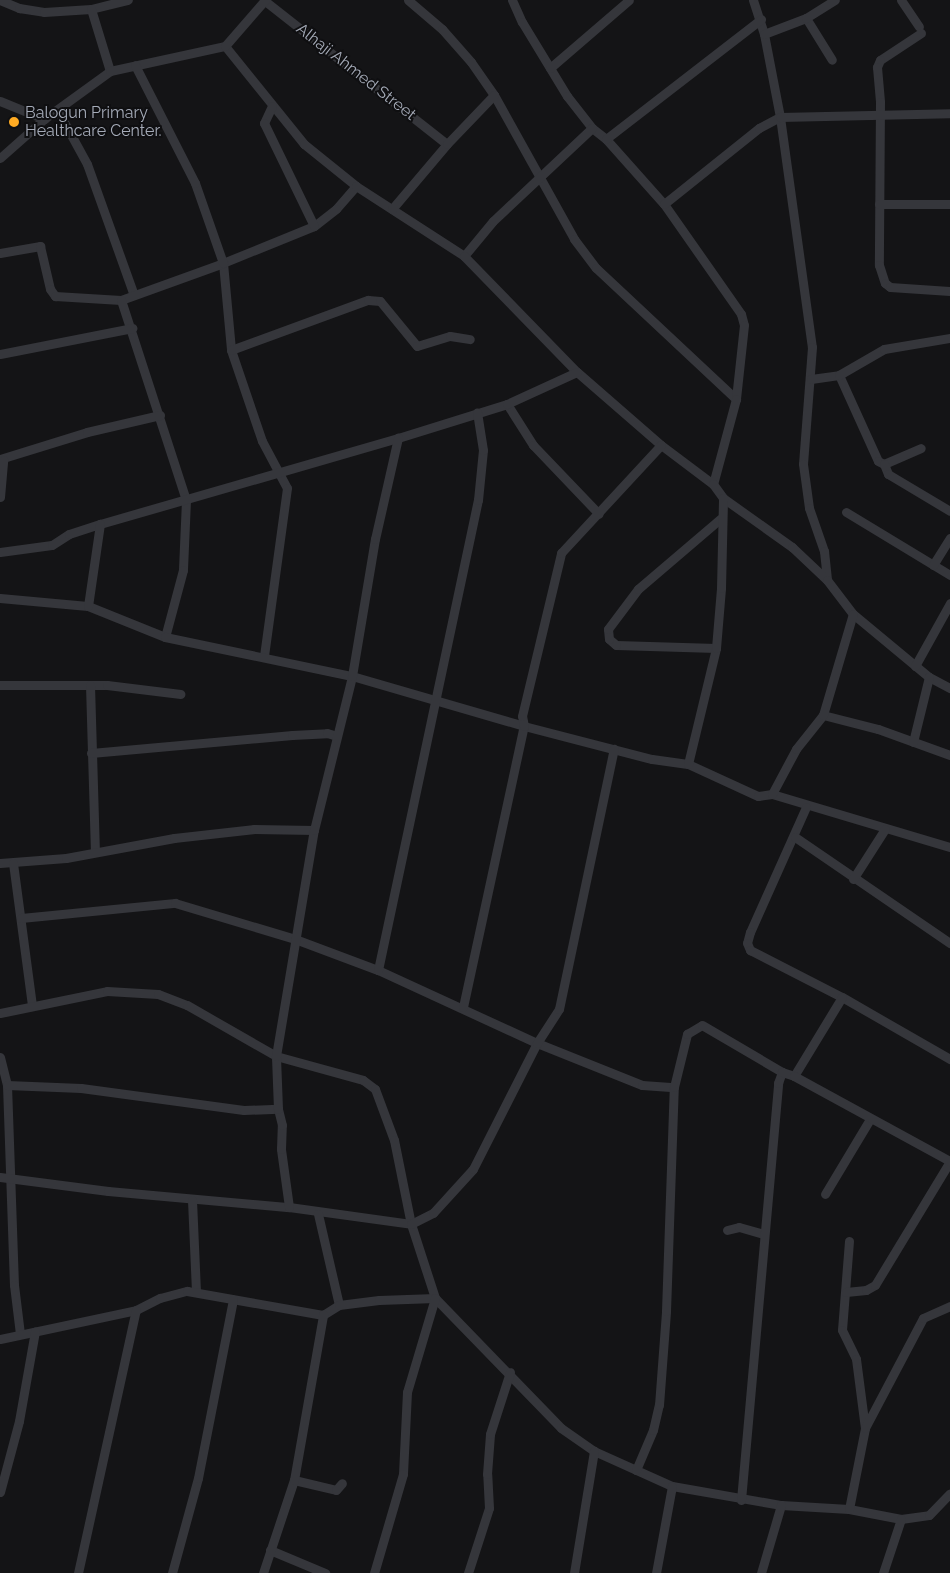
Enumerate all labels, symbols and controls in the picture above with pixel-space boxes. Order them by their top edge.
street label: Alhaji Ahmed Street [292,19,420,125]
place label: Balogun Primary Healthcare Center. [25,103,161,141]
marker: Balogun Primary Healthcare Center. [7,115,21,129]

